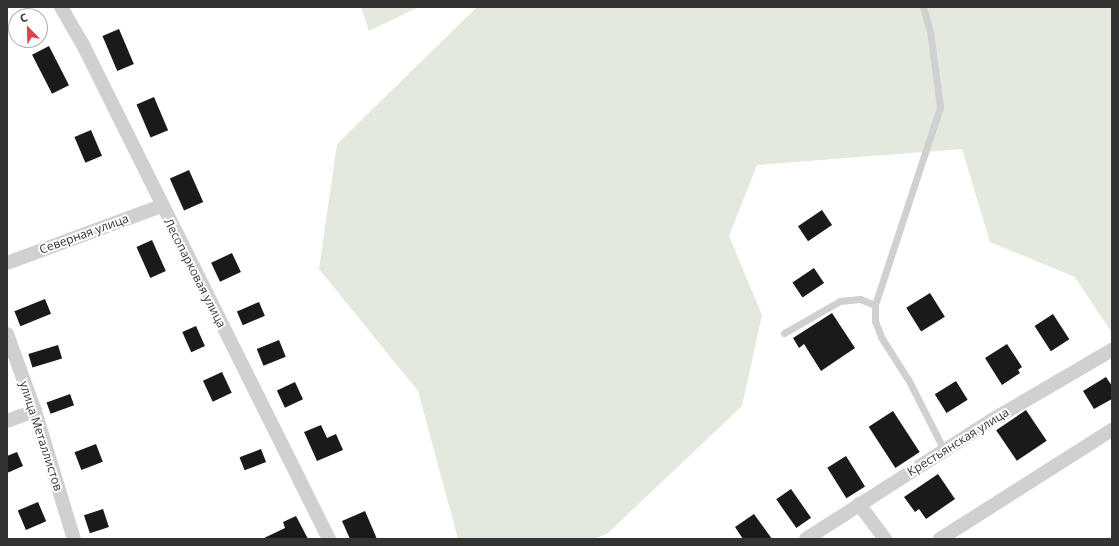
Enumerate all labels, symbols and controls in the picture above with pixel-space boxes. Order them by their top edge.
north arrow [8,8,48,48]
text: С [17,9,30,26]
street label: Северная улица [37,211,131,257]
street label: Лесопарковая улица [161,216,229,330]
street label: улица Металлистов [16,379,66,493]
street label: Крестьянская улица [904,405,1012,479]

